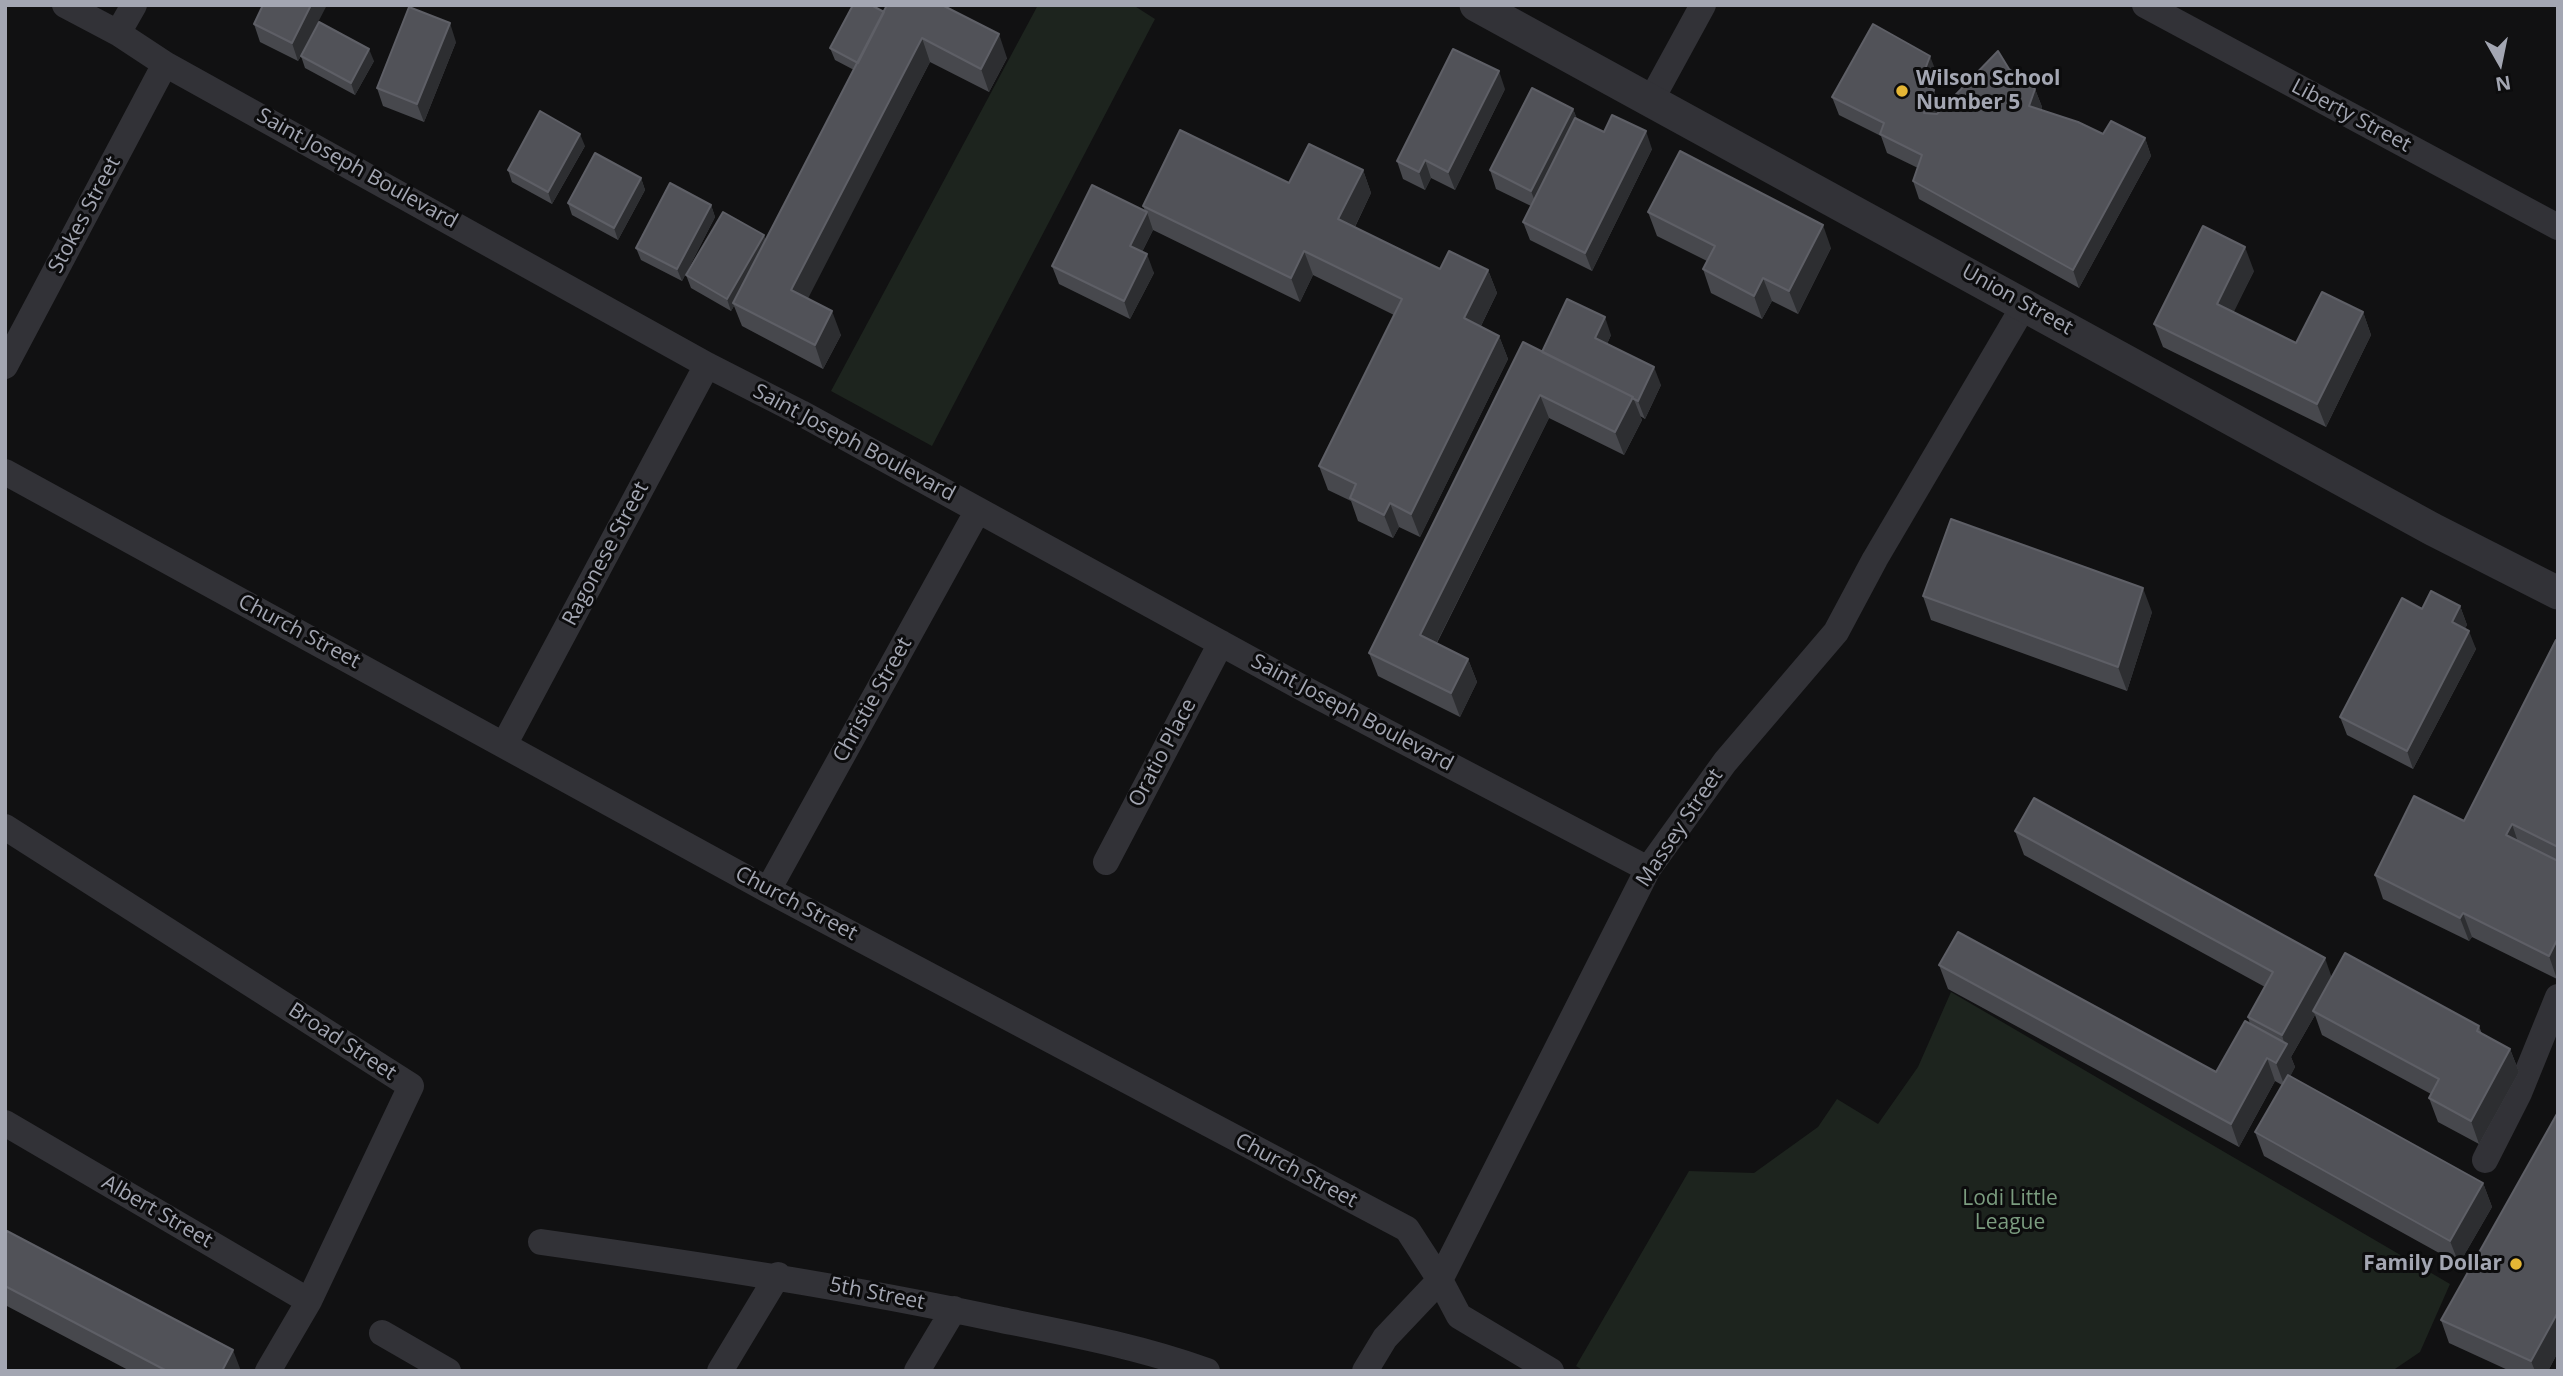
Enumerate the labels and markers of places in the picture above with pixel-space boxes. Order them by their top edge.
place label: Wilson School Number 5 [1916,66,2060,116]
marker: Wilson School Number 5 [1894,83,1910,99]
place label: Family Dollar [2363,1251,2502,1277]
marker: Family Dollar [2508,1256,2524,1272]

